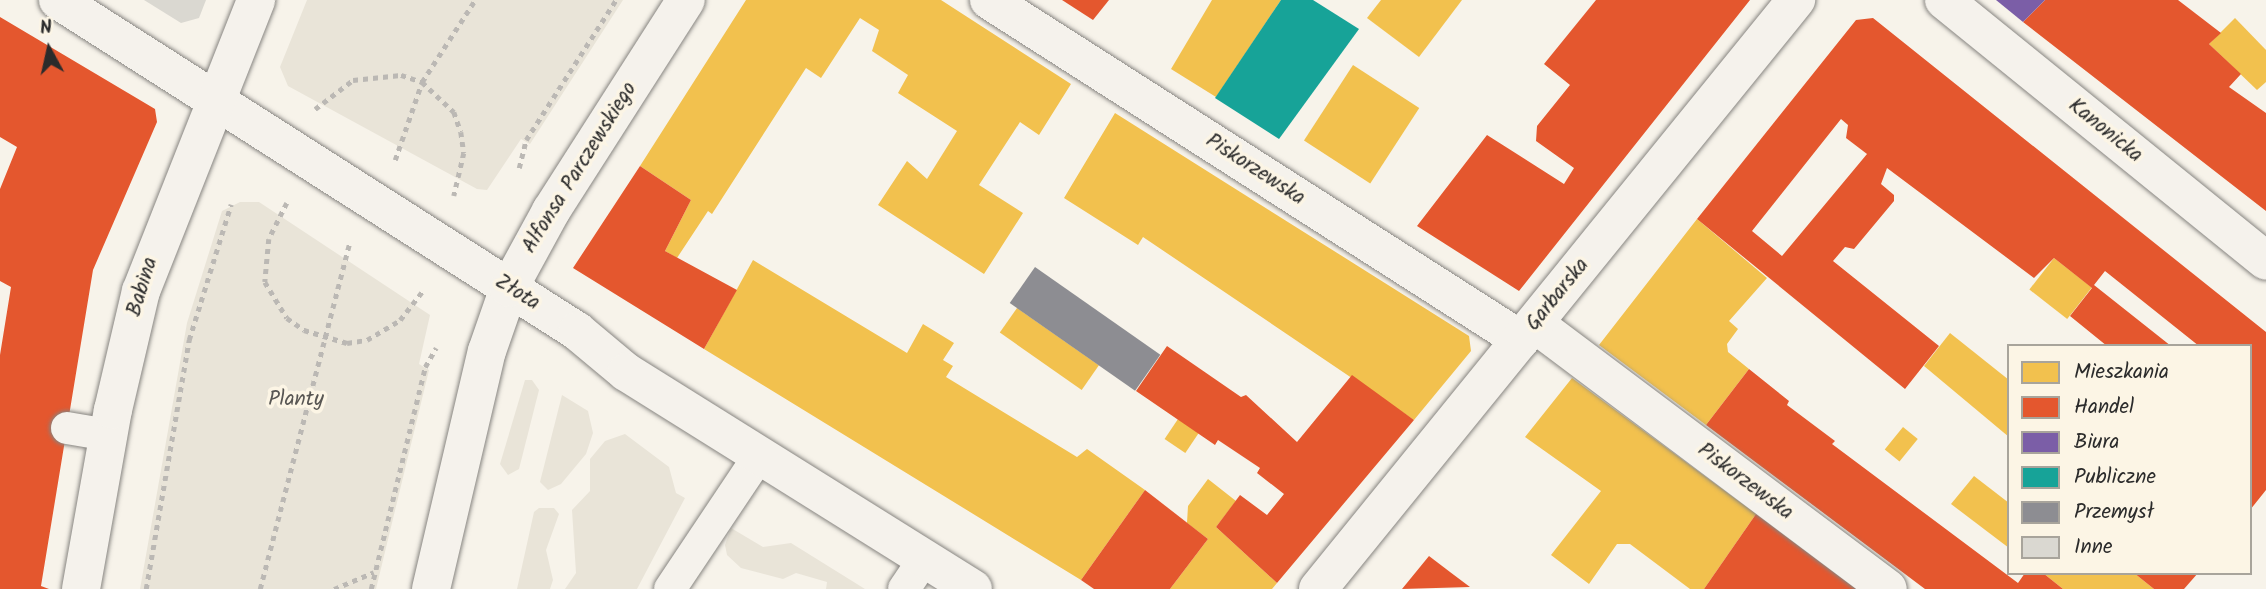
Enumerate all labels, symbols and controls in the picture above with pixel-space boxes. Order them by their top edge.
text: N [38,13,54,44]
north arrow [14,14,84,84]
street label: Alfonsa Parczewskiego [517,78,643,258]
street label: Kanonicka [2063,93,2147,169]
street label: Piskorzewska [1201,129,1309,211]
street label: Babina [122,254,164,320]
street label: Garbarska [1521,254,1595,336]
street label: Złota [490,270,544,316]
legend [2007,344,2252,575]
text: Mieszkania [2074,356,2169,389]
park label: Planty [268,387,324,413]
text: Handel [2074,391,2134,424]
text: Biura [2074,426,2119,459]
street label: Piskorzewska [1692,438,1798,526]
text: Publiczne [2074,461,2156,494]
text: Przemysł [2074,496,2154,529]
text: Inne [2074,531,2112,564]

